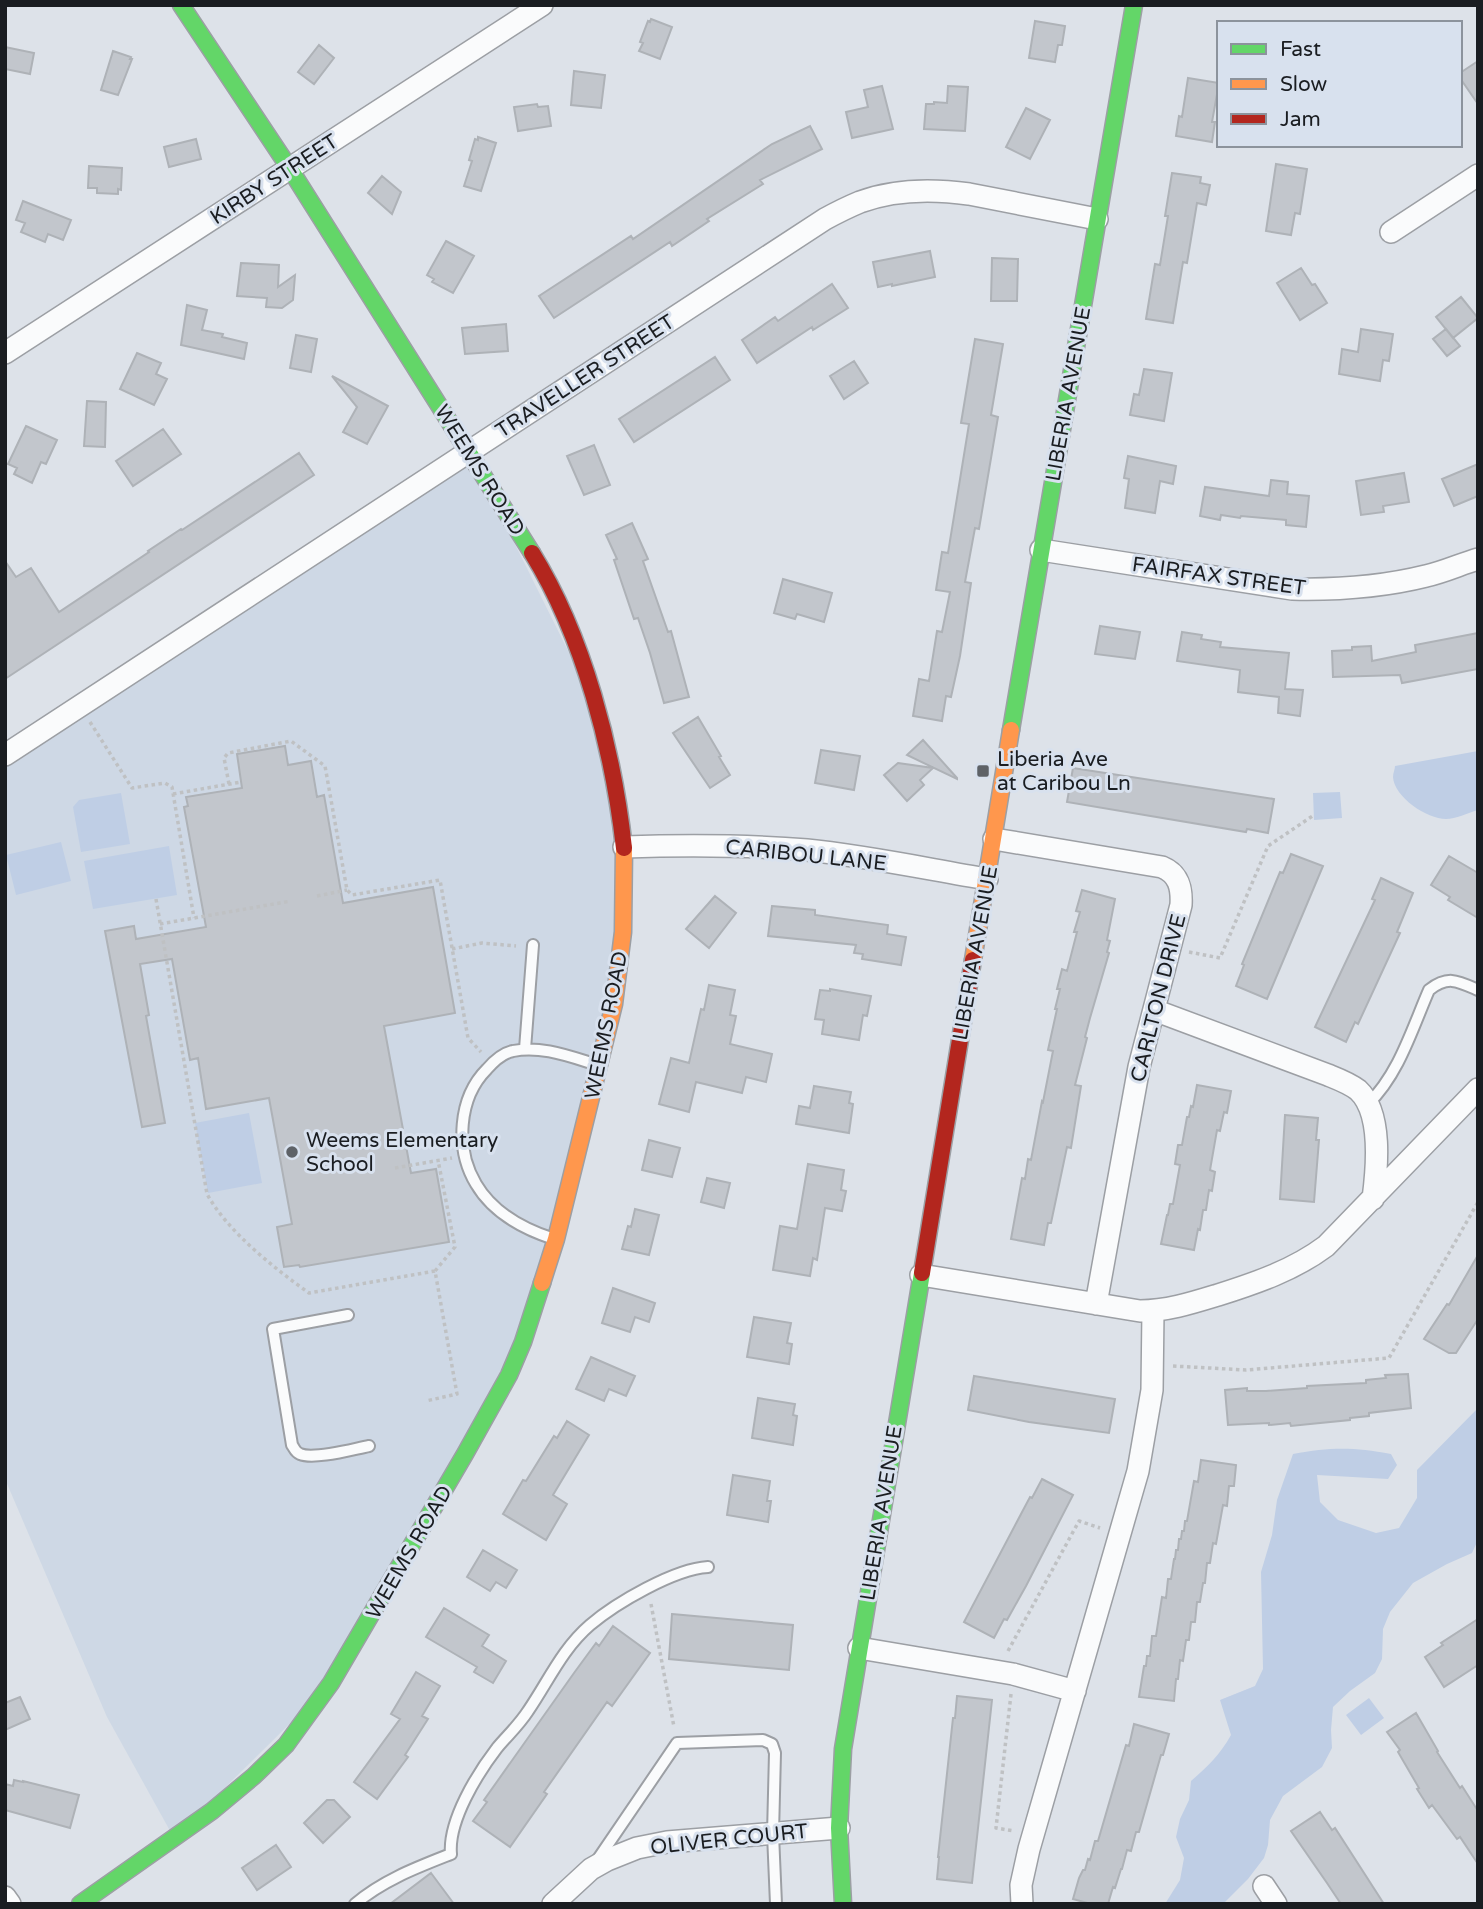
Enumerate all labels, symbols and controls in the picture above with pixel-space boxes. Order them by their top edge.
legend [1217,21,1462,147]
text: Fast [1280,37,1321,62]
text: Slow [1280,72,1328,97]
text: Jam [1280,107,1321,132]
street label: KIRBY STREET [206,129,343,230]
street label: LIBERIA AVENUE [1041,305,1096,483]
street label: TRAVELLER STREET [491,309,679,444]
street label: WEEMS ROAD [429,400,530,540]
street label: FAIRFAX STREET [1130,552,1308,601]
place label: Liberia Ave at Caribou Ln [997,747,1131,796]
marker: Liberia Ave at Caribou Ln [975,763,991,779]
street label: CARIBOU LANE [724,835,888,876]
street label: LIBERIA AVENUE [948,864,1003,1042]
street label: CARLTON DRIVE [1126,912,1191,1085]
street label: WEEMS ROAD [580,949,633,1101]
place label: Weems Elementary School [306,1128,498,1177]
marker: Weems Elementary School [284,1144,300,1160]
street label: LIBERIA AVENUE [855,1424,908,1602]
street label: WEEMS ROAD [361,1481,458,1623]
street label: OLIVER COURT [649,1819,809,1860]

